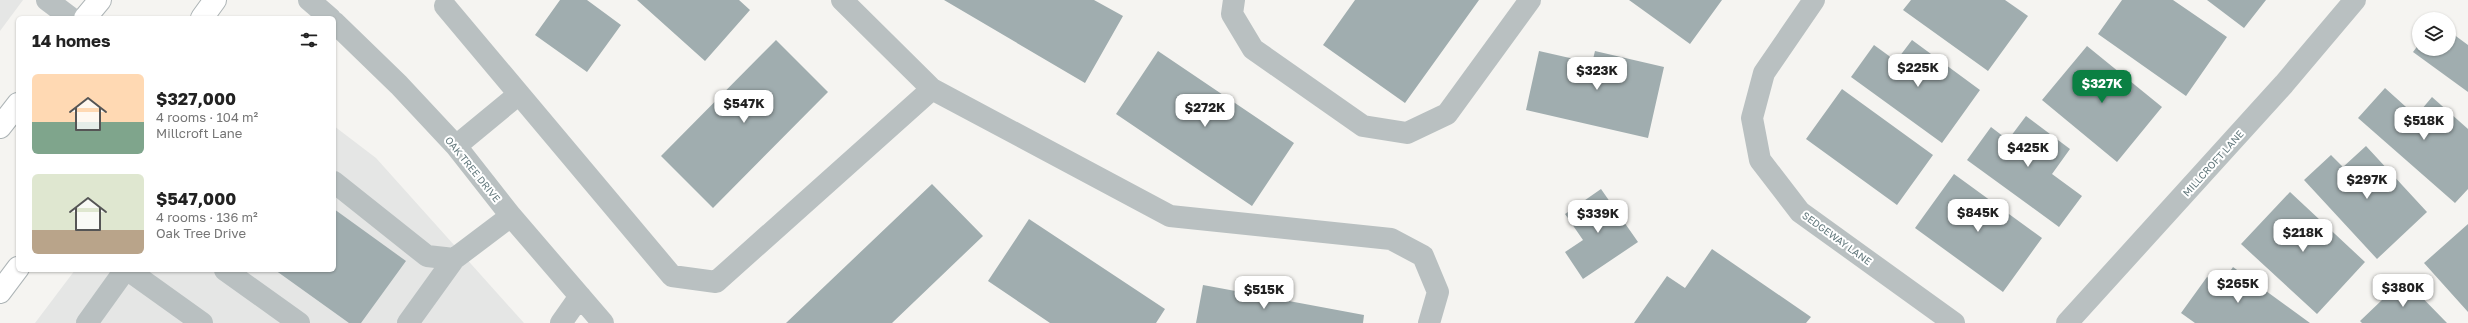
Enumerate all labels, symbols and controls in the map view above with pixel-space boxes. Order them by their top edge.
map controls [2412,12,2456,56]
button: layers [2412,12,2456,56]
icon: filters [298,29,320,51]
text: 14 homes [32,30,111,51]
pin: $225K [1890,54,1946,88]
pin: $323K [1569,57,1625,91]
text: $225K [1897,59,1939,75]
text: $323K [1576,62,1618,78]
pin: $327K [2074,70,2130,104]
text: $327K [2081,75,2123,91]
text: $327,000 [156,88,236,109]
icon: home [64,90,112,138]
pin: $547K [716,90,772,124]
pin: $272K [1177,94,1233,128]
text: $547K [723,95,765,111]
text: $272K [1184,99,1226,115]
pin: $518K [2396,107,2452,141]
text: 4 rooms · 104 m² [156,109,258,125]
text: $518K [2403,112,2445,128]
text: Millcroft Lane [156,125,242,141]
street label: MILLCROFT LANE [2180,127,2246,199]
street label: OAK TREE DRIVE [443,134,503,204]
pin: $425K [2000,134,2056,168]
text: $425K [2007,139,2049,155]
pin: $297K [2339,166,2395,200]
text: $297K [2346,171,2388,187]
text: $547,000 [156,188,236,209]
icon: home [64,190,112,238]
pin: $845K [1950,199,2006,233]
pin: $339K [1570,200,1626,234]
text: $845K [1957,204,1999,220]
text: $339K [1577,205,1619,221]
text: 4 rooms · 136 m² [156,209,258,225]
street label: SEDGEWAY LANE [1800,209,1874,267]
pin: $218K [2275,219,2331,253]
text: $218K [2282,224,2324,240]
text: Oak Tree Drive [156,225,246,241]
pin: $265K [2210,270,2266,304]
pin: $380K [2375,274,2431,308]
text: $265K [2217,275,2259,291]
pin: $515K [1236,276,1292,310]
text: $380K [2382,279,2424,295]
text: $515K [1244,281,1284,297]

